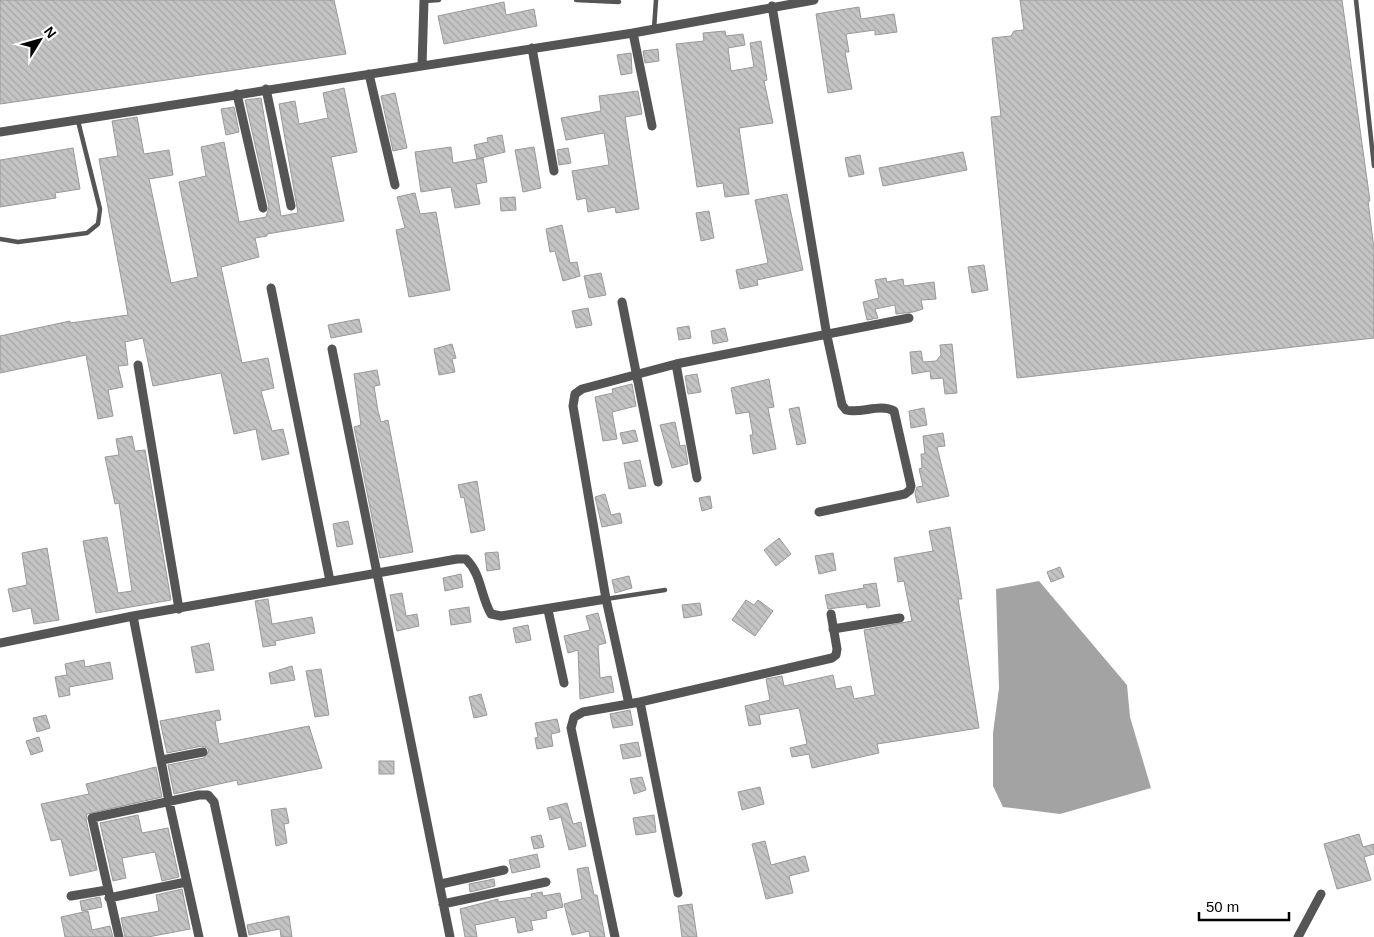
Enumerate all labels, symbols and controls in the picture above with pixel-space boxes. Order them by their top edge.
north arrow [15,15,65,65]
text: N [41,23,60,41]
scale bar [1199,890,1289,922]
text: 50 m [1206,898,1239,915]

